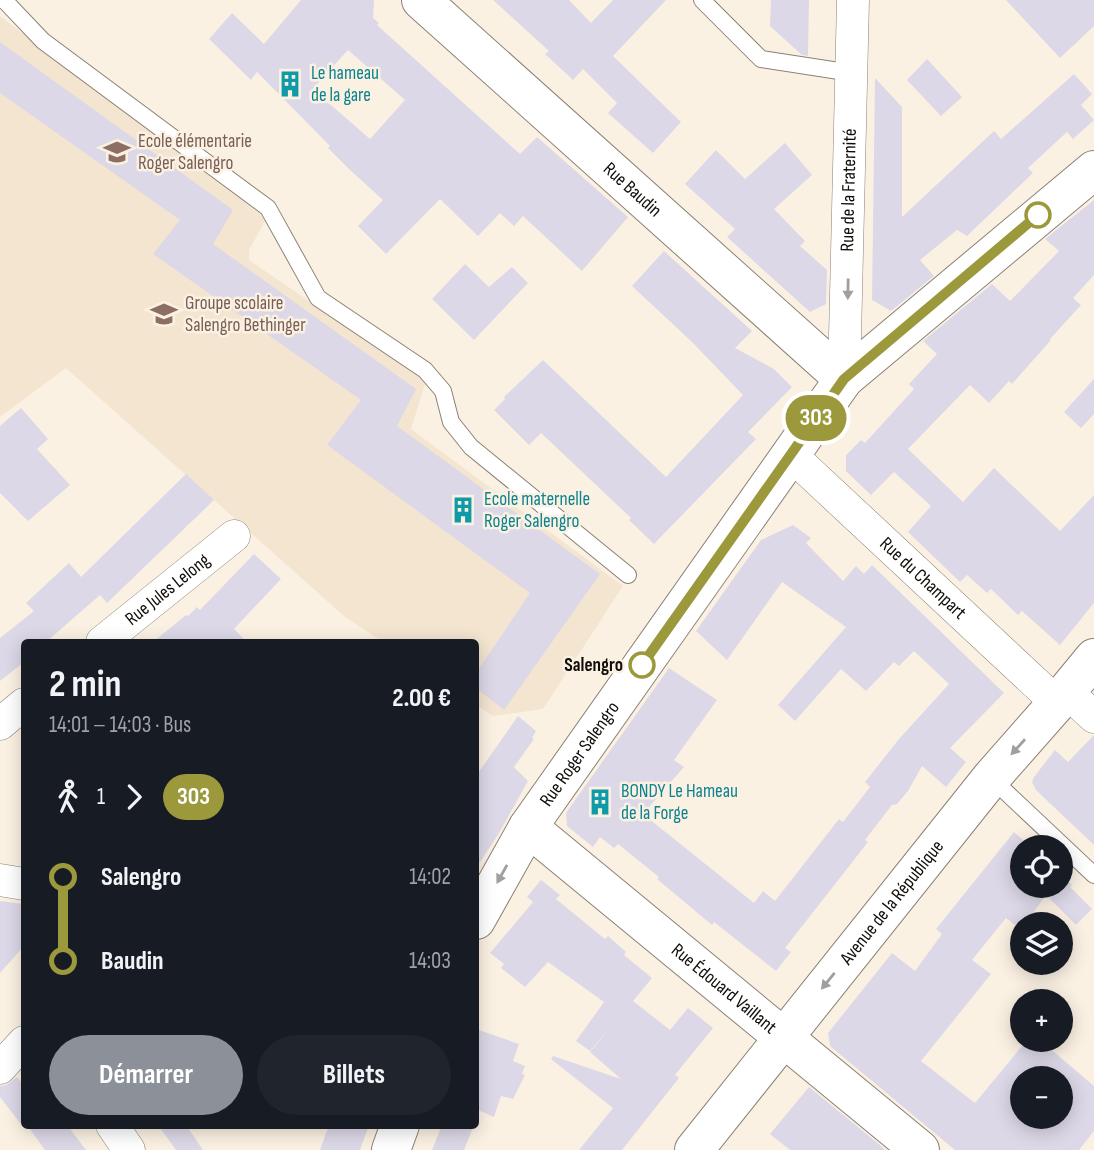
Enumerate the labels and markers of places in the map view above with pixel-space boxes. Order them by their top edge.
place label: Le hameau de la gare [311,62,379,107]
building icon: Le hameau de la gare [275,69,305,99]
place label: Ecole élémentarie Roger Salengro [138,130,252,175]
school or university icon: Ecole élémentarie Roger Salengro [102,137,132,167]
unlabelled marker [1025,202,1051,228]
place label: Groupe scolaire Salengro Bethinger [185,292,306,337]
school or university icon: Groupe scolaire Salengro Bethinger [149,299,179,329]
place label: Ecole maternelle Roger Salengro [484,488,590,533]
building icon: Ecole maternelle Roger Salengro [448,495,478,525]
marker: Salengro [629,652,655,678]
place label: Salengro [564,654,623,677]
place label: BONDY Le Hameau de la Forge [621,780,738,825]
building icon: BONDY Le Hameau de la Forge [585,787,615,817]

